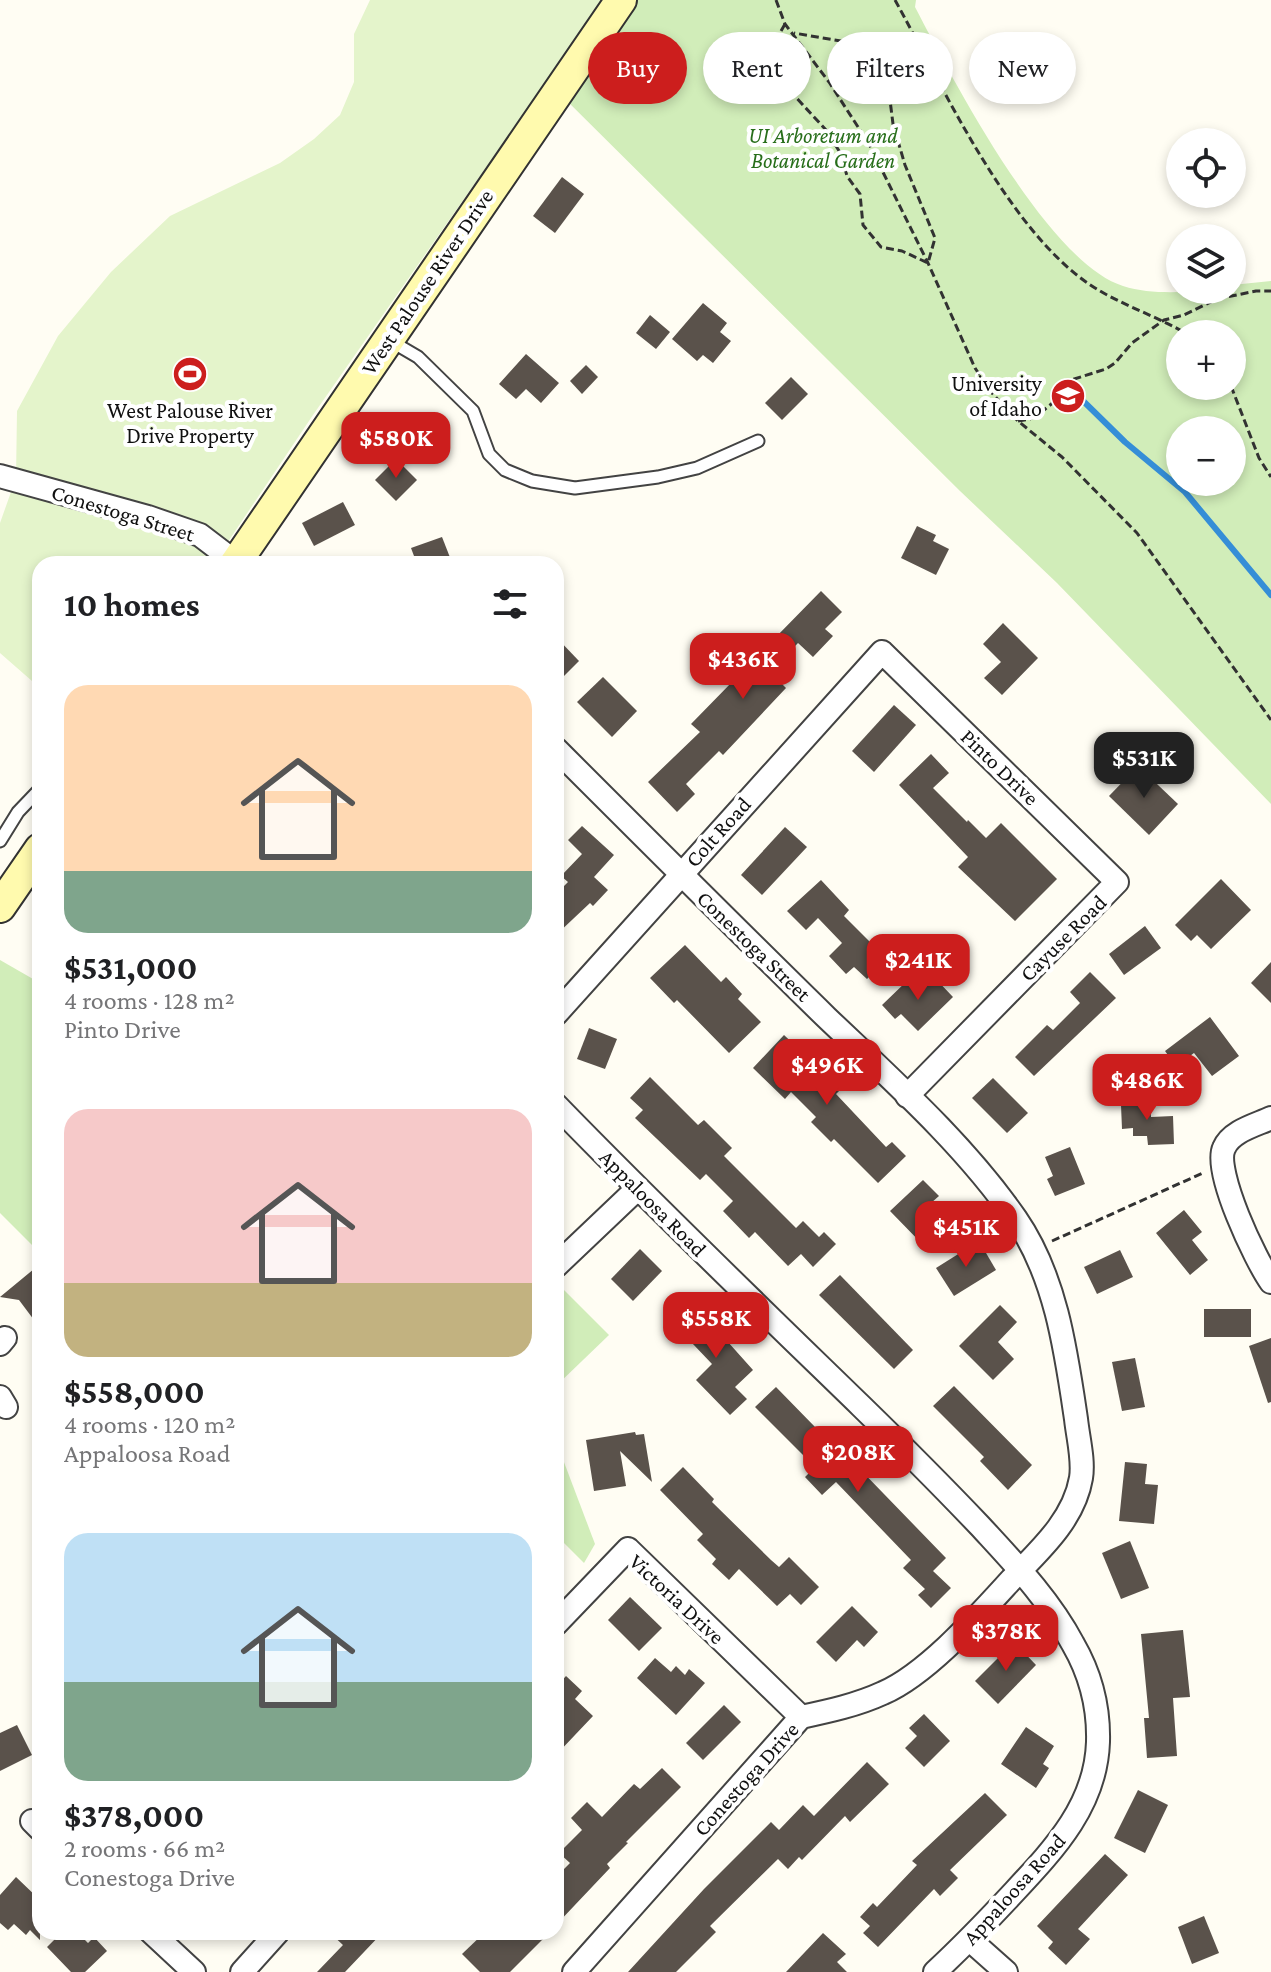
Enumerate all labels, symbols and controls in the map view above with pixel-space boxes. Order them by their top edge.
chip: Buy [588,32,687,104]
chip: Rent [703,32,811,104]
chip: Filters [827,32,953,104]
chip: New [969,32,1076,104]
park label: UI Arboretum and Botanical Garden [748,123,898,173]
map controls [1166,128,1246,496]
button: locate [1166,128,1246,208]
street label: West Palouse River Drive [356,185,498,379]
button: layers [1166,224,1246,304]
button: + [1166,320,1246,400]
sports icon: West Palouse River Drive Property [171,355,209,393]
place label: University of Idaho [951,371,1043,421]
school or university icon: University of Idaho [1049,377,1087,415]
place label: West Palouse River Drive Property [107,398,273,448]
pin: $580K [340,412,452,480]
button: − [1166,416,1246,496]
text: $580K [359,423,433,452]
street label: Conestoga Street [48,479,198,547]
icon: filters [488,582,532,626]
text: 10 homes [64,586,200,623]
pin: $436K [687,633,799,701]
text: $436K [708,644,778,673]
street label: Pinto Drive [956,724,1044,810]
pin: $531K [1088,732,1200,800]
icon: home [226,737,370,881]
text: $531K [1112,743,1176,772]
street label: Colt Road [680,792,756,872]
street label: Conestoga Street [692,885,817,1007]
street label: Cayuse Road [1015,889,1112,986]
pin: $241K [862,934,974,1002]
text: $241K [885,945,951,974]
text: $531,000 [64,949,197,986]
text: 4 rooms · 128 m² [64,986,235,1015]
text: Pinto Drive [64,1015,181,1044]
pin: $496K [771,1039,883,1107]
text: $496K [791,1050,863,1079]
pin: $486K [1091,1054,1203,1122]
text: $486K [1111,1065,1183,1094]
street label: Appaloosa Road [594,1144,712,1262]
icon: home [226,1161,370,1305]
pin: $451K [910,1201,1022,1269]
text: $451K [933,1212,999,1241]
pin: $558K [660,1292,772,1360]
text: $558K [681,1303,751,1332]
text: $558,000 [64,1373,205,1410]
text: 4 rooms · 120 m² [64,1410,235,1439]
pin: $208K [802,1426,914,1494]
text: $208K [821,1437,895,1466]
text: Appaloosa Road [64,1439,231,1468]
street label: Victoria Drive [624,1549,730,1649]
icon: home [226,1585,370,1729]
pin: $378K [950,1605,1062,1673]
text: $378K [971,1616,1041,1645]
street label: Conestoga Drive [688,1717,804,1841]
text: $378,000 [64,1797,204,1834]
street label: Appaloosa Road [958,1828,1071,1950]
text: 2 rooms · 66 m² [64,1834,225,1863]
text: Conestoga Drive [64,1863,235,1892]

